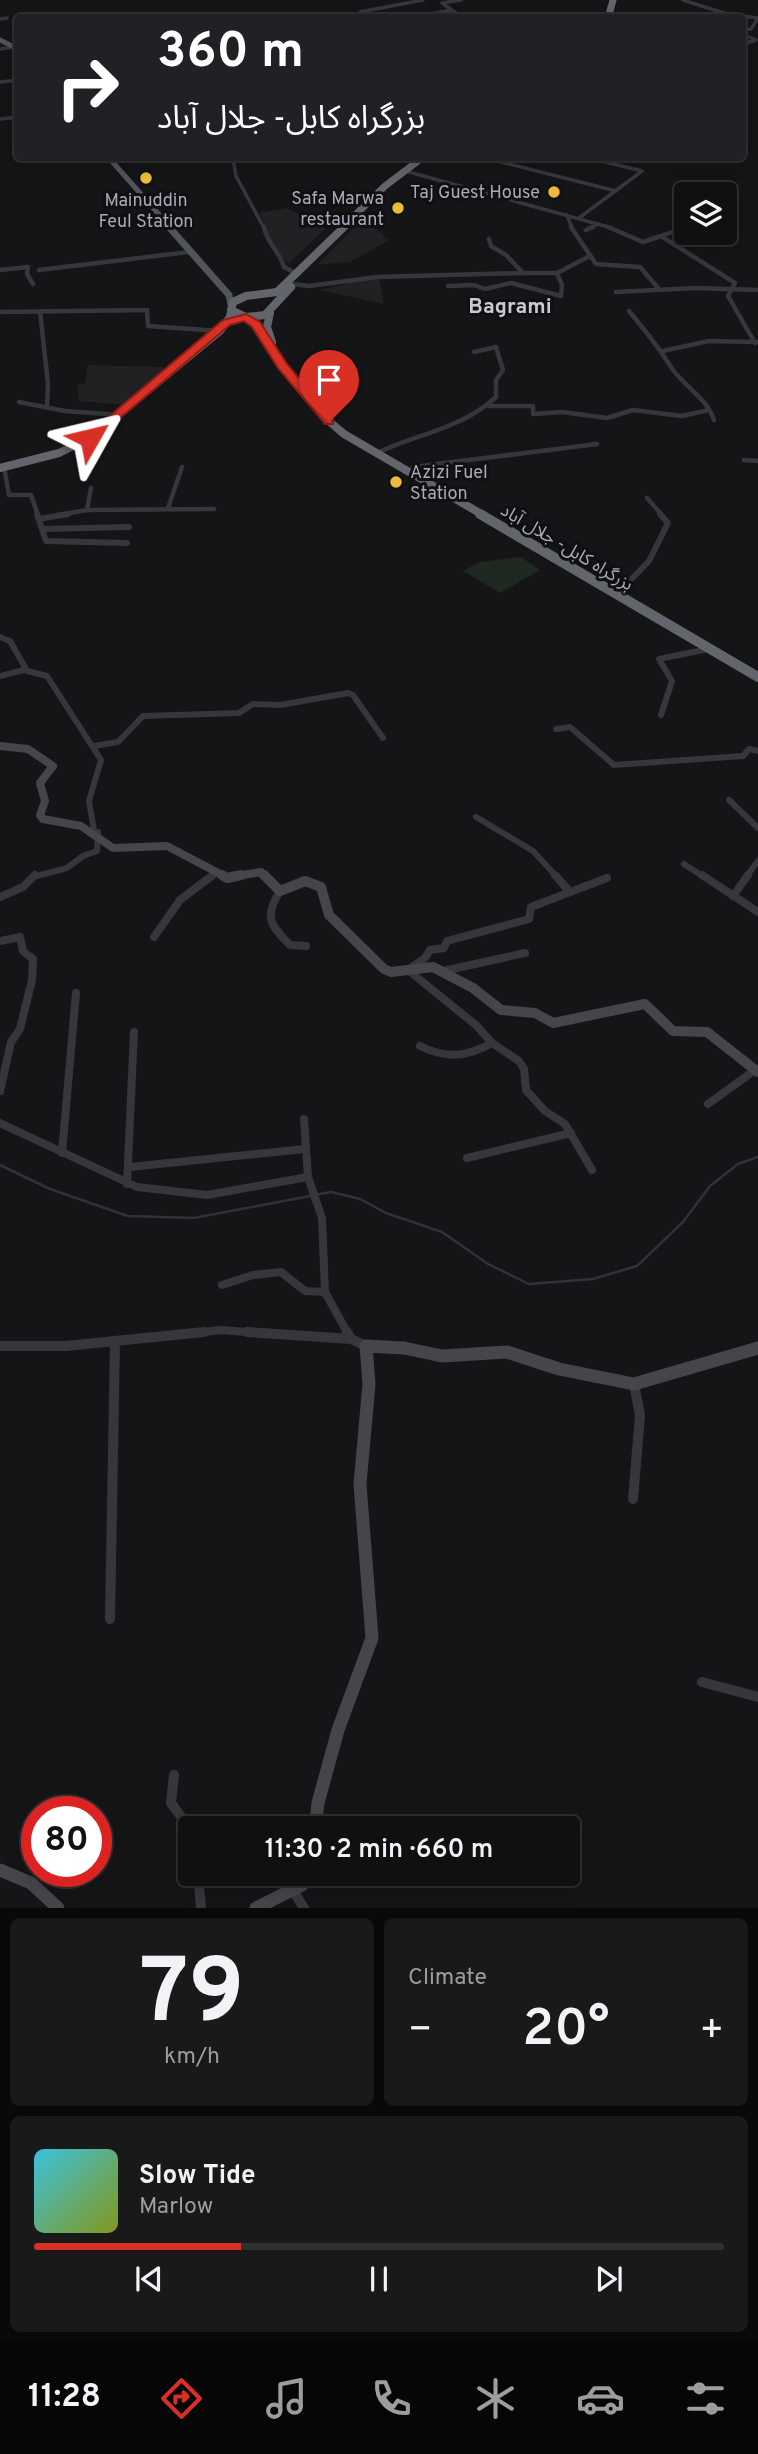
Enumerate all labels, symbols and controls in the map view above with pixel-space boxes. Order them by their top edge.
text: 360 m [157,23,304,85]
icon: right [42,42,133,133]
text: بزرگراه کابل- جلال آباد [157,100,425,140]
marker: Mainuddin Feul Station [138,170,154,186]
place label: Taj Guest House [410,182,540,205]
map controls [674,182,737,245]
button: layers [674,182,737,245]
marker: Taj Guest House [546,184,562,200]
place label: Safa Marwa restaurant [291,188,384,232]
place label: Mainuddin Feul Station [99,190,193,234]
marker: Safa Marwa restaurant [390,200,406,216]
district label: Bagrami [468,294,552,321]
pin [299,350,359,422]
icon: arrive [310,361,348,399]
position arrow [53,401,127,475]
place label: Azizi Fuel Station [410,462,488,506]
marker: Azizi Fuel Station [388,474,404,490]
street label: بزرگراه کابل- جلال آباد [496,500,637,597]
speed limit sign: 80 [21,1796,112,1887]
text: 11:30 · 2 min · 660 m [265,1834,493,1867]
text: 79 [140,1940,244,2055]
text: Climate [408,1964,487,1993]
text: 20° [522,1998,610,2064]
text: − [408,2007,433,2056]
text: + [699,2007,724,2056]
text: km/h [164,2043,220,2072]
text: Slow Tide [139,2160,256,2193]
text: Marlow [139,2193,213,2222]
icon: previous [130,2260,168,2298]
icon: pause [360,2260,398,2298]
icon: next [590,2260,628,2298]
icon: directions [157,2374,206,2423]
icon: music [262,2374,311,2423]
icon: phone [367,2374,416,2423]
icon: climate [471,2374,520,2423]
icon: car [576,2374,625,2423]
icon: filters [681,2374,730,2423]
text: 11:28 [28,2378,101,2418]

